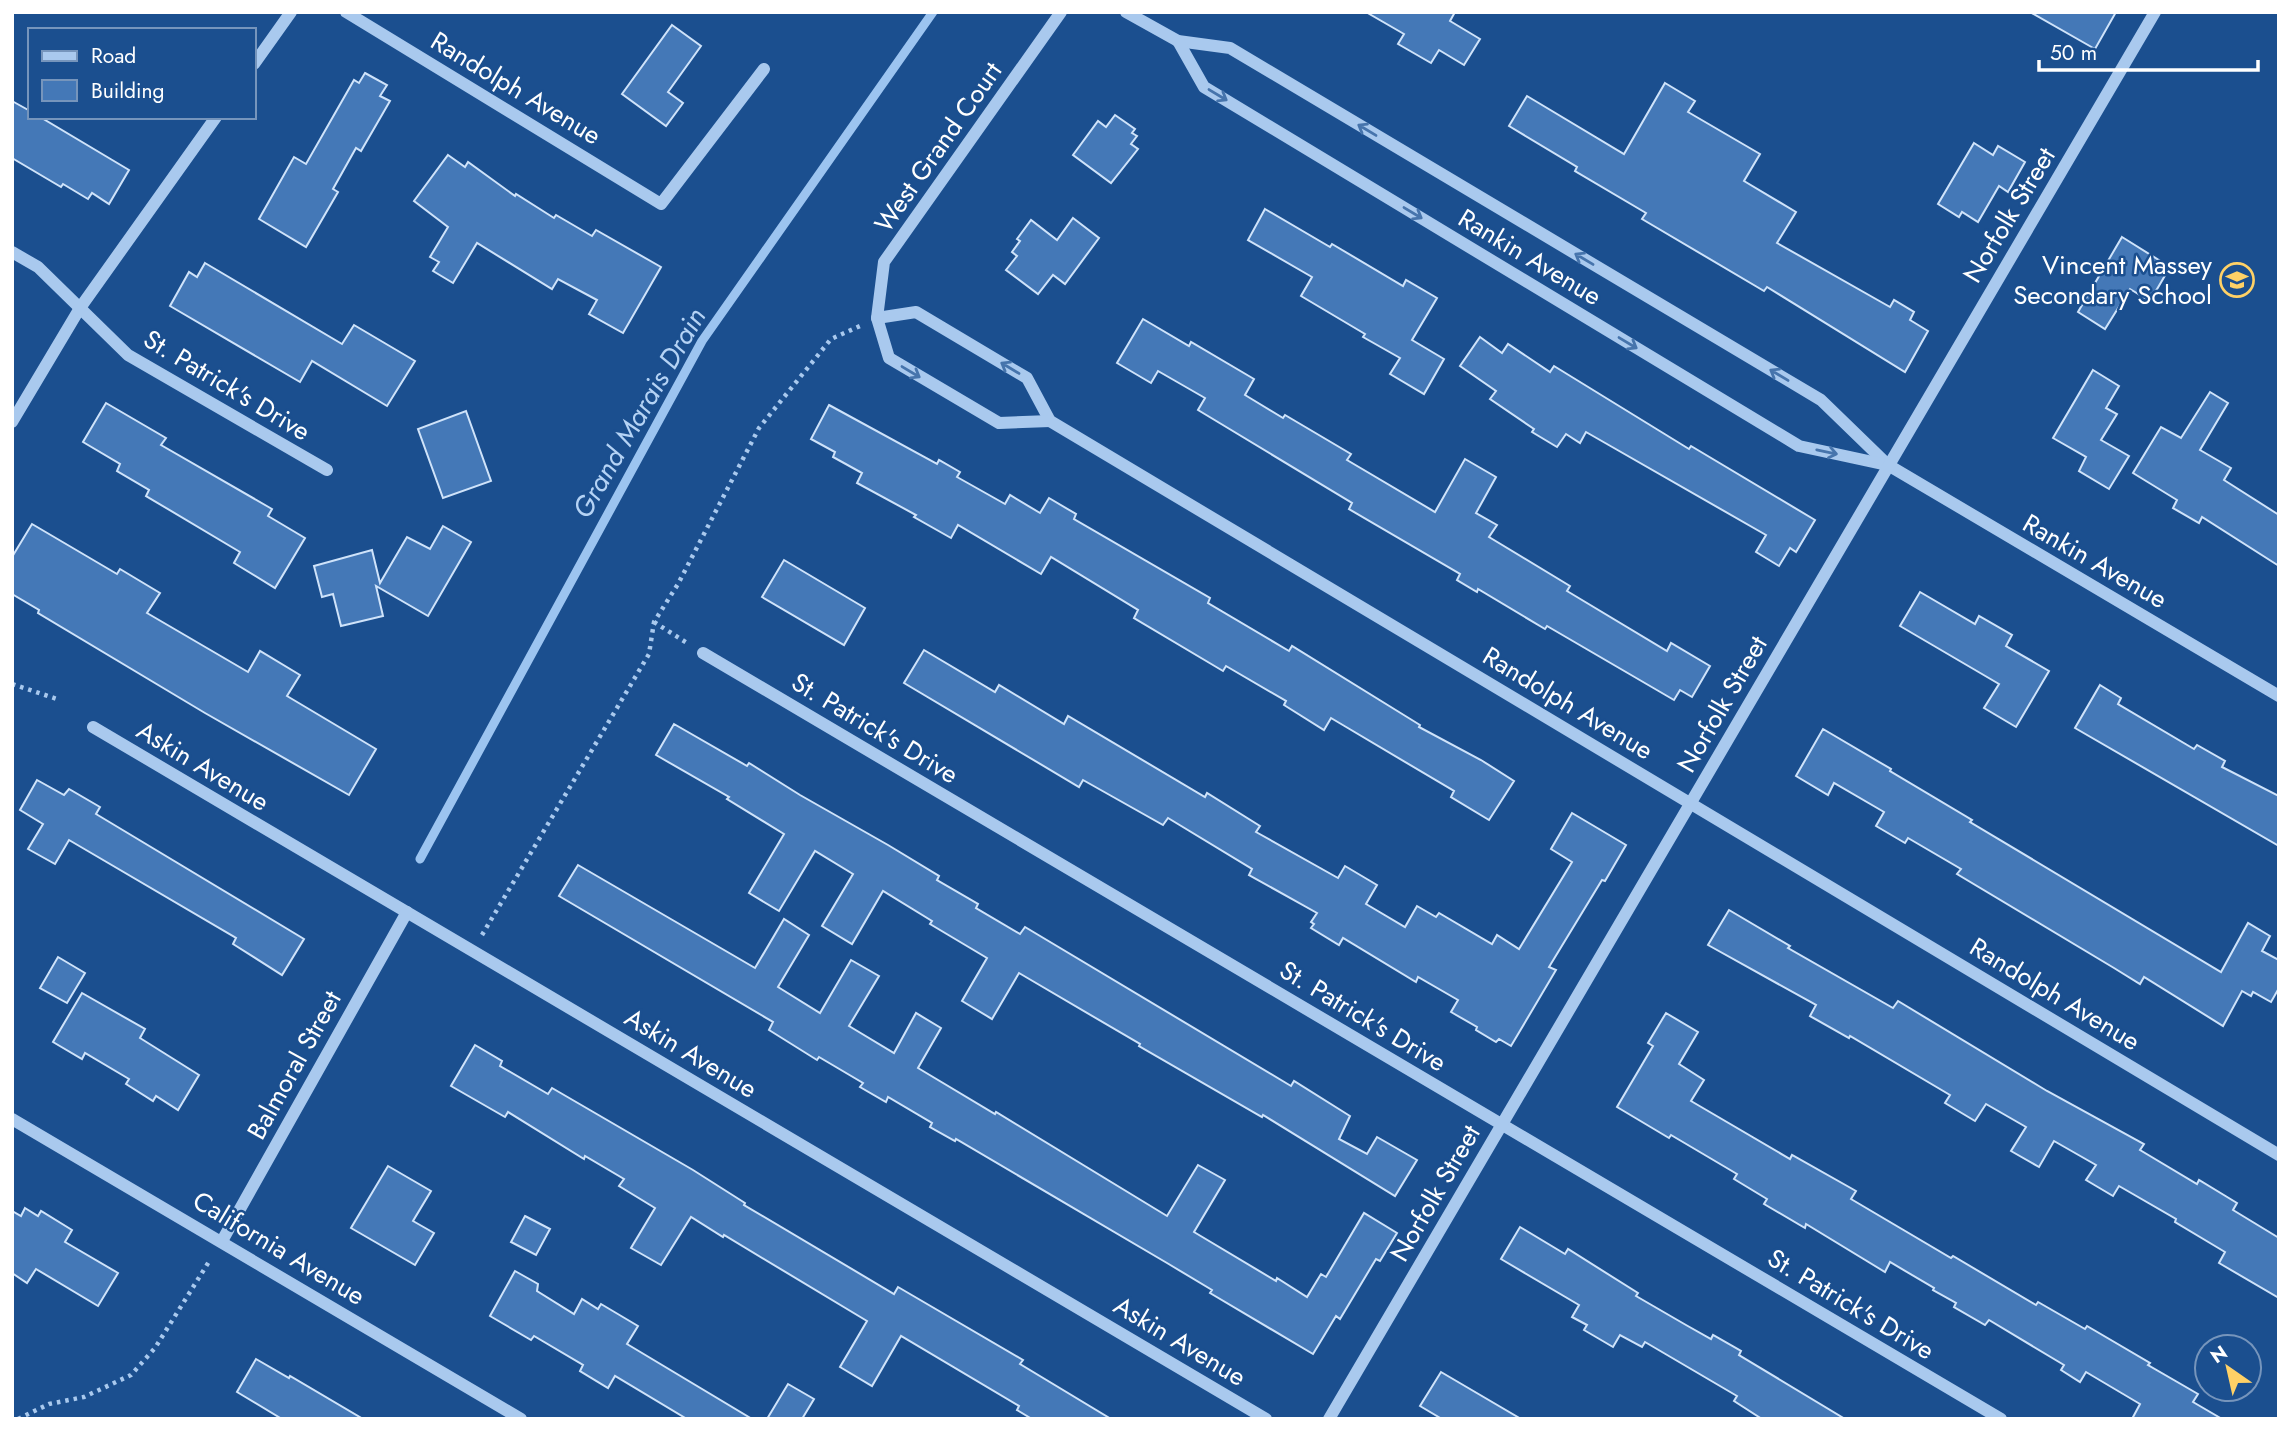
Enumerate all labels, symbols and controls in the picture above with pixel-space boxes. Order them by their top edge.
street label: Randolph Avenue [424,22,608,154]
legend [28,28,256,119]
scale bar [2039,28,2258,72]
text: 50 m [2050,38,2097,68]
text: Road [91,41,136,71]
street label: West Grand Court [865,53,1011,240]
text: Building [91,76,164,106]
one-way arrow [1207,88,1227,102]
one-way arrow [1358,123,1378,137]
street label: Norfolk Street [1954,139,2065,290]
street label: Rankin Avenue [1451,199,1609,315]
one-way arrow [1402,206,1422,220]
place label: Vincent Massey Secondary School [2013,246,2213,314]
one-way arrow [1574,252,1594,266]
school or university icon: Vincent Massey Secondary School [2218,261,2256,299]
water label: Grand Marais Drain [562,300,716,526]
street label: St. Patrick's Drive [136,320,318,450]
one-way arrow [1618,336,1638,350]
one-way arrow [1001,361,1021,375]
one-way arrow [901,365,921,379]
one-way arrow [1770,368,1790,382]
one-way arrow [1815,445,1838,459]
street label: Rankin Avenue [2016,504,2174,618]
street label: Norfolk Street [1668,628,1777,779]
street label: Randolph Avenue [1476,637,1660,769]
street label: St. Patrick's Drive [784,663,966,793]
street label: Askin Avenue [130,712,276,820]
street label: Randolph Avenue [1963,928,2147,1060]
street label: St. Patrick's Drive [1272,951,1454,1081]
street label: Balmoral Street [237,983,351,1146]
street label: Askin Avenue [618,999,764,1107]
street label: Norfolk Street [1381,1117,1490,1268]
street label: California Avenue [186,1181,372,1315]
street label: St. Patrick's Drive [1760,1239,1942,1369]
street label: Askin Avenue [1107,1287,1253,1395]
north arrow [2193,1333,2263,1403]
text: N [2205,1339,2233,1370]

